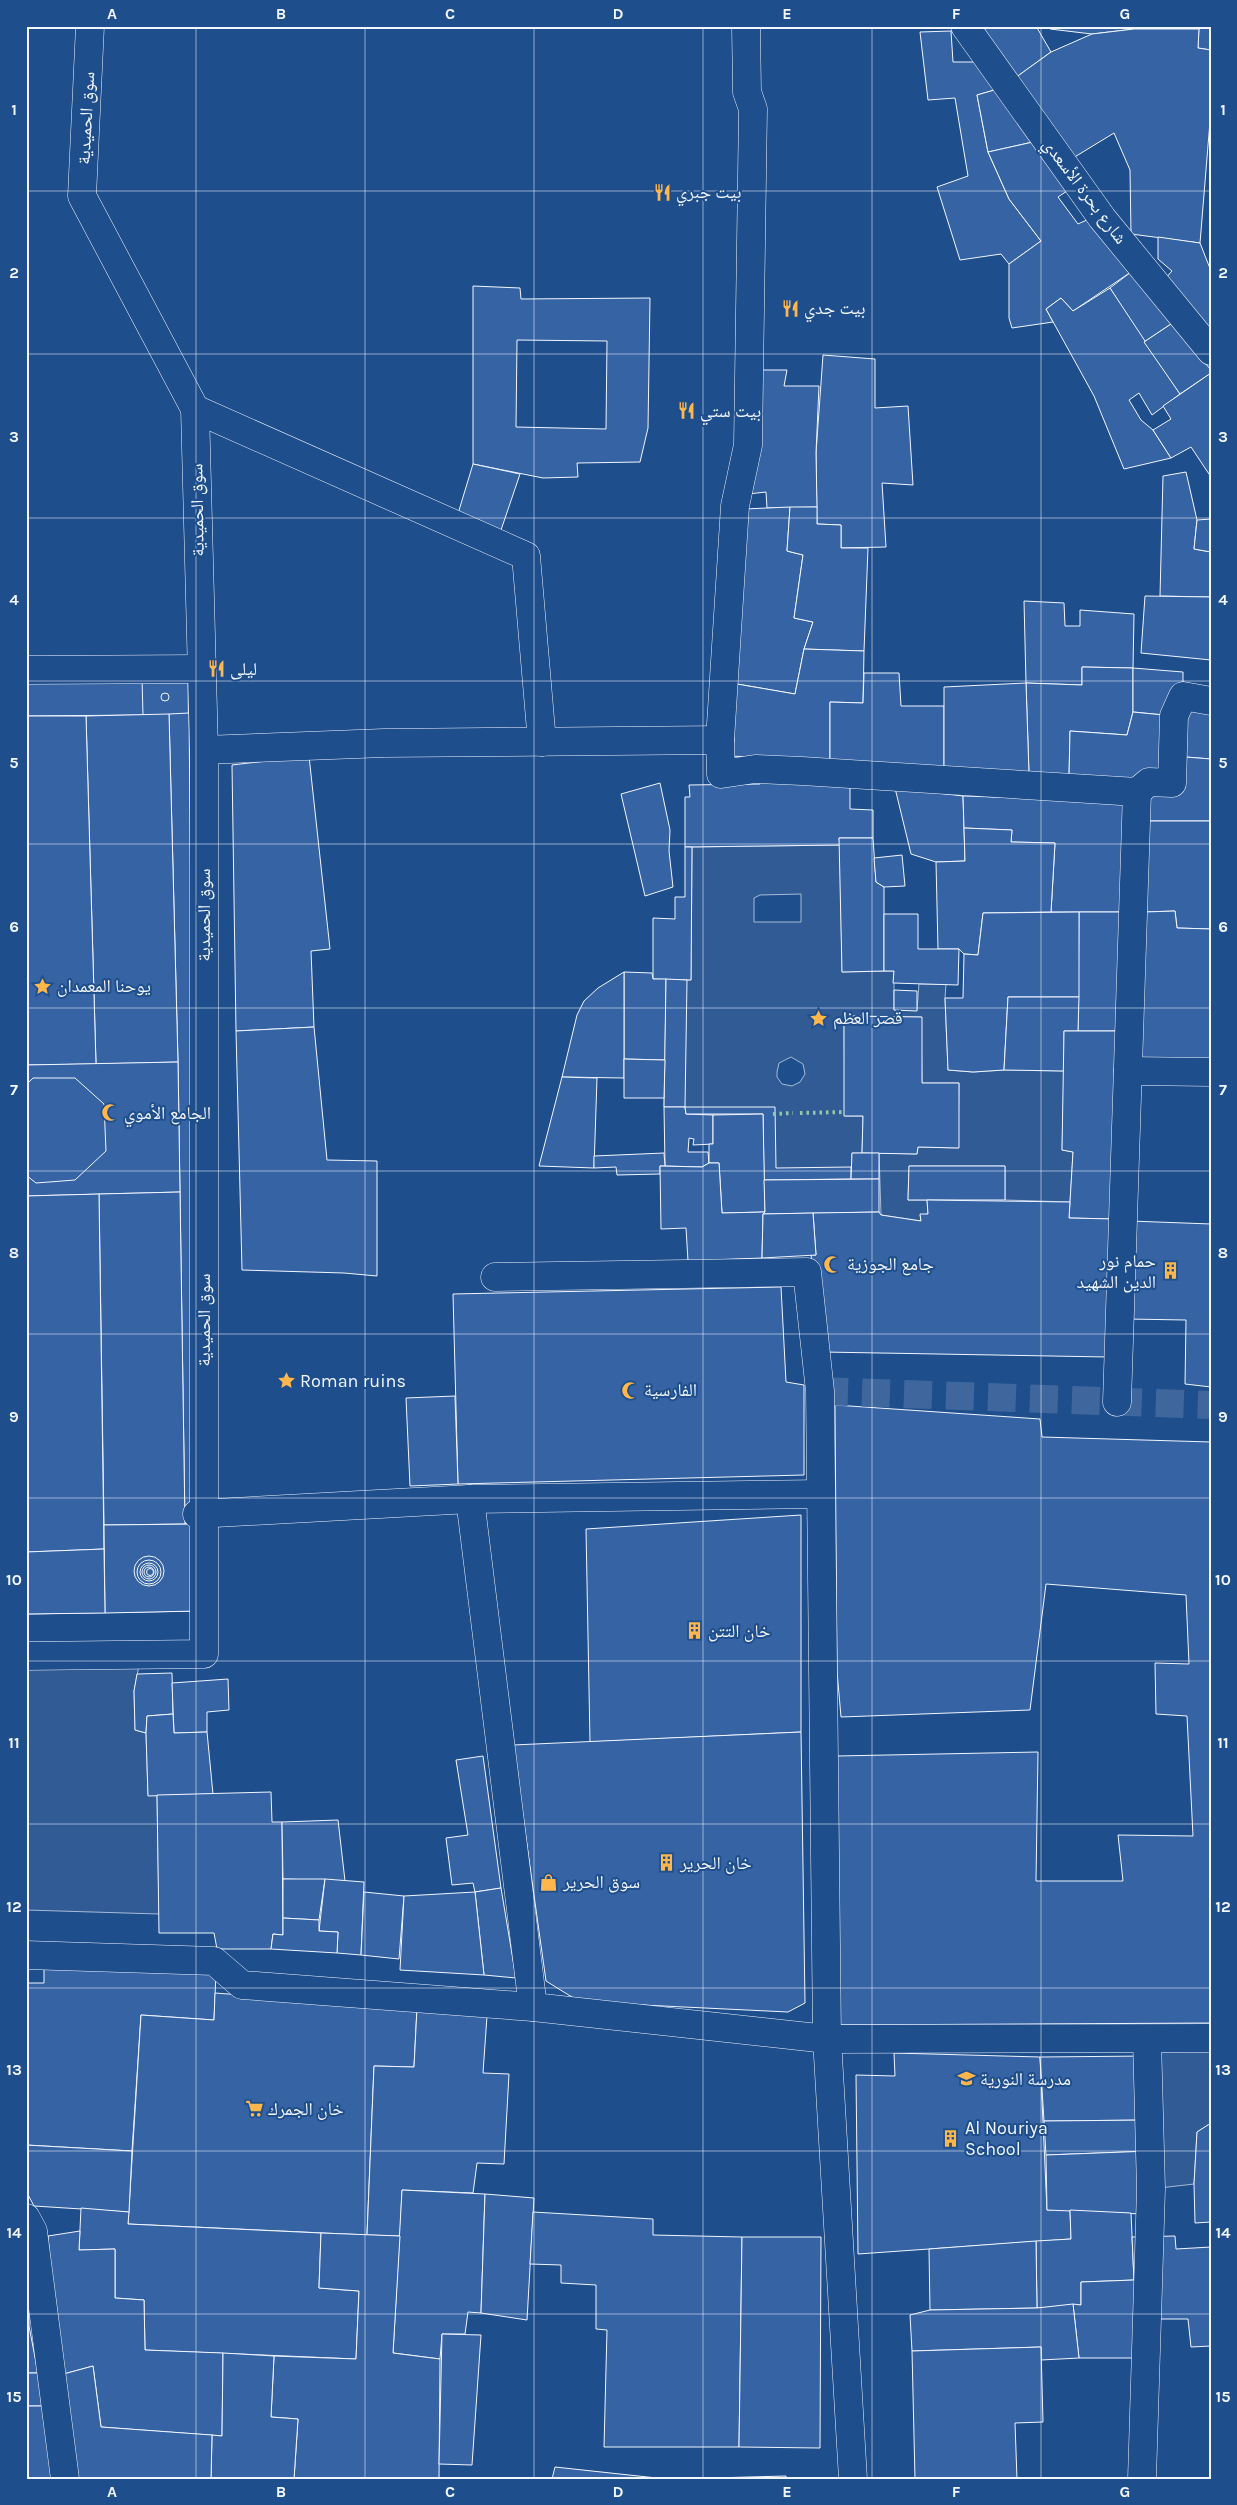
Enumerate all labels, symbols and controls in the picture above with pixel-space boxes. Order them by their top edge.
text: A [107,4,117,23]
text: B [276,4,286,23]
text: C [445,4,455,23]
text: D [613,4,624,23]
text: E [782,4,792,23]
text: F [952,4,961,23]
text: G [1120,4,1130,23]
street label: سوق الحميدية [73,71,99,165]
text: 1 [11,100,17,119]
text: 1 [1220,100,1226,119]
street label: شارع بحرة الأسعدي [1035,134,1132,250]
place label: بيت جبري [676,181,742,207]
restaurant icon: بيت جبري [652,182,672,202]
text: 2 [9,263,19,282]
text: 2 [1218,263,1228,282]
place label: بيت جدي [804,297,866,323]
restaurant icon: بيت جدي [780,298,800,318]
place label: بيت ستي [700,400,761,426]
restaurant icon: بيت ستي [676,401,696,421]
text: 3 [9,427,19,446]
text: 3 [1218,427,1228,446]
street label: سوق الحميدية [185,463,209,557]
text: 4 [9,590,19,609]
text: 4 [1218,590,1228,609]
place label: ليلى [230,658,257,680]
restaurant icon: ليلى [206,659,226,679]
text: 5 [9,753,19,772]
text: 5 [1218,753,1228,772]
street label: سوق الحميدية [193,868,215,962]
text: 6 [9,917,19,936]
text: 6 [1218,917,1228,936]
place label: يوحنا المعمدان [57,975,151,997]
place icon: يوحنا المعمدان [33,976,53,996]
place label: قصر العظم [833,1007,903,1030]
place icon: قصر العظم [809,1008,829,1028]
text: 7 [10,1080,18,1099]
text: 7 [1219,1080,1227,1099]
place label: الجامع الأموي [124,1102,211,1128]
mosque icon: الجامع الأموي [100,1103,120,1123]
text: 8 [9,1243,19,1262]
text: 8 [1218,1243,1228,1262]
place label: حمام نور الدين الشهيد [1076,1250,1156,1293]
place label: جامع الجوزية [847,1253,934,1276]
mosque icon: جامع الجوزية [823,1254,843,1274]
building icon: حمام نور الدين الشهيد [1160,1261,1180,1281]
street label: سوق الحميدية [193,1273,215,1367]
place label: Roman ruins [300,1370,406,1392]
place icon: Roman ruins [276,1371,296,1391]
place label: الفارسية [644,1379,697,1401]
mosque icon: الفارسية [620,1380,640,1400]
text: 9 [9,1407,19,1426]
text: 9 [1218,1407,1228,1426]
text: 10 [6,1570,22,1589]
text: 10 [1215,1570,1231,1589]
place label: خان التتن [708,1620,770,1642]
building icon: خان التتن [684,1621,704,1641]
text: 11 [8,1733,20,1752]
text: 11 [1217,1733,1229,1752]
place label: خان الحرير [679,1852,752,1874]
building icon: خان الحرير [656,1853,676,1873]
place label: سوق الحرير [562,1871,640,1893]
shop icon: سوق الحرير [539,1872,559,1892]
text: 12 [6,1897,22,1916]
text: 12 [1215,1897,1231,1916]
text: 13 [6,2060,22,2079]
text: 13 [1215,2060,1231,2079]
place label: مدرسة النورية [980,2068,1071,2090]
school or university icon: مدرسة النورية [956,2069,976,2089]
place label: خان الجمرك [268,2098,344,2120]
supermarket icon: خان الجمرك [244,2099,264,2119]
place label: Al Nouriya School [965,2117,1048,2160]
building icon: Al Nouriya School [941,2128,961,2148]
text: 14 [6,2223,22,2242]
text: 14 [1215,2223,1231,2242]
text: 15 [6,2387,22,2406]
text: 15 [1215,2387,1231,2406]
text: A [107,2482,117,2501]
text: B [276,2482,286,2501]
text: C [445,2482,455,2501]
text: D [613,2482,624,2501]
text: E [782,2482,792,2501]
text: F [952,2482,961,2501]
text: G [1120,2482,1130,2501]

